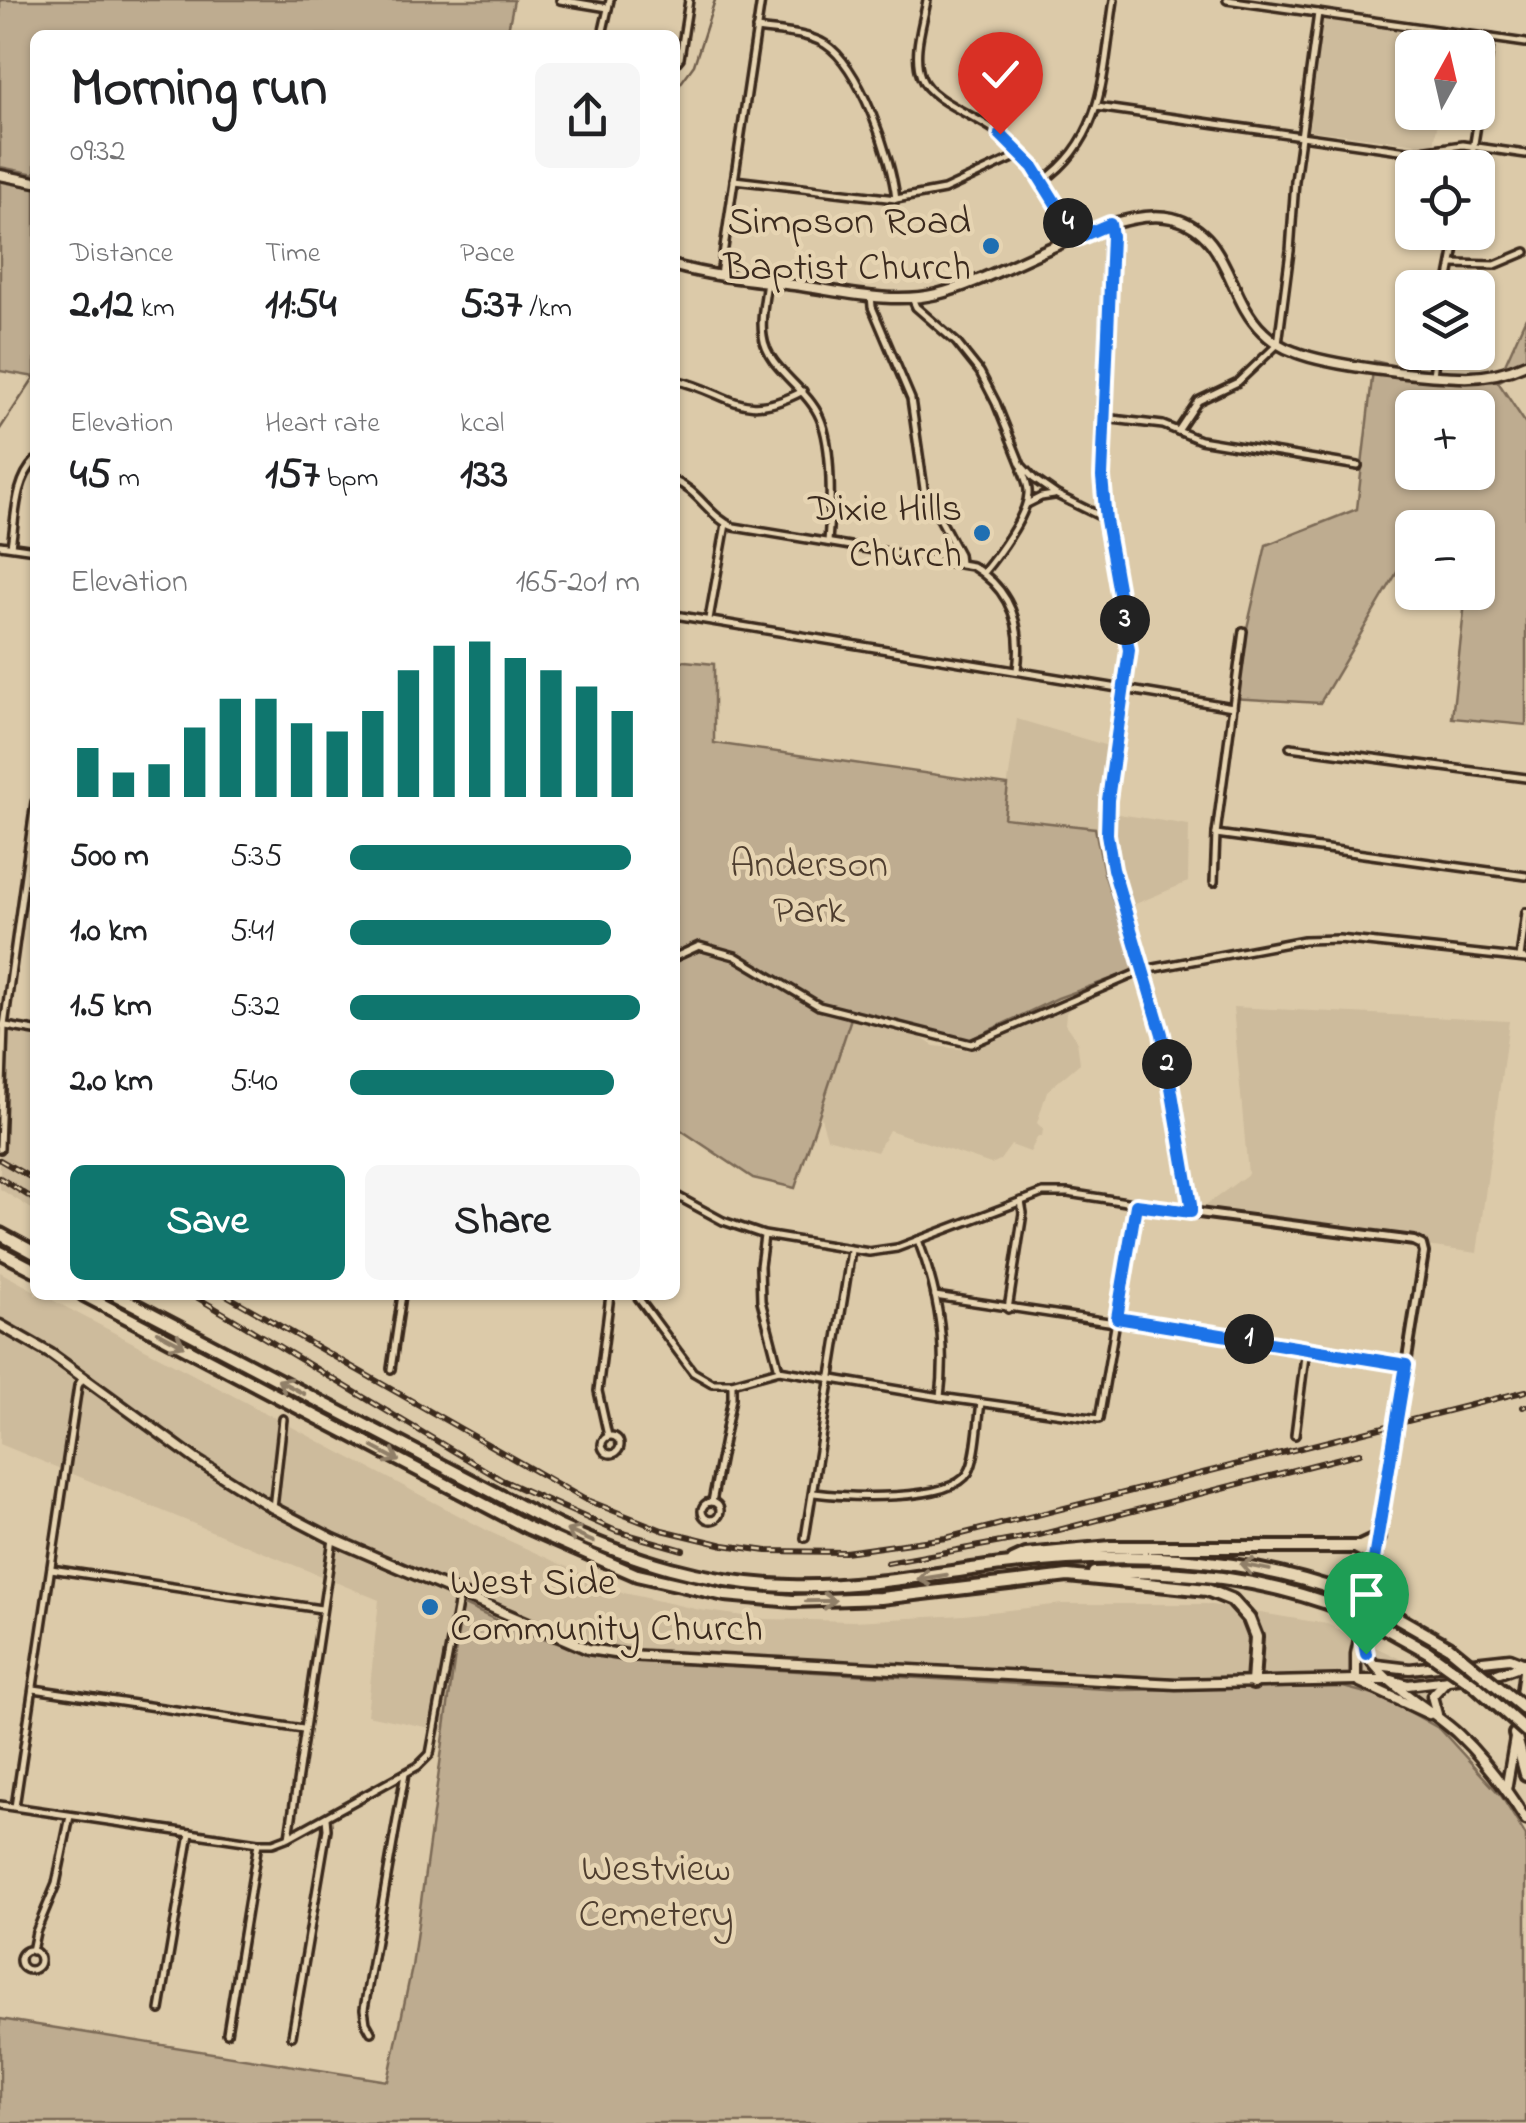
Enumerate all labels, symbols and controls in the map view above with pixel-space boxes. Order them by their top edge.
north arrow [1395,30,1495,130]
map controls [1395,30,1495,610]
pin [958,32,1043,135]
icon: check [973,47,1028,102]
text: Morning run [70,51,327,131]
button: share [535,63,640,168]
text: 09:32 [70,129,125,176]
button: locate [1395,150,1495,250]
place label: Simpson Road Baptist Church [722,194,971,299]
pin: 4 [1043,198,1093,248]
text: 4 [1062,202,1074,243]
text: Distance [70,234,173,275]
text: Time [265,234,320,275]
text: Pace [460,234,515,275]
marker: Simpson Road Baptist Church [980,235,1002,257]
button: layers [1395,270,1495,370]
text: 2.12 [70,275,134,336]
text: 11:54 [265,275,337,336]
text: 5:37 [460,275,522,336]
text: km [134,289,175,330]
text: /km [522,289,572,330]
button: + [1395,390,1495,490]
text: Elevation [70,404,173,445]
text: Heart rate [265,404,380,445]
text: kcal [460,404,505,445]
text: 45 [70,445,111,506]
text: 157 [265,445,320,506]
text: 133 [460,445,508,506]
text: m [111,459,140,500]
text: bpm [320,459,378,500]
place label: Dixie Hills Church [807,481,962,586]
button: − [1395,510,1495,610]
marker: Dixie Hills Church [971,522,993,544]
text: Elevation [70,560,188,607]
text: 165–201 m [515,560,640,607]
pin: 3 [1100,595,1150,645]
text: 3 [1119,599,1131,640]
text: 500 m [70,834,149,881]
text: 5:35 [230,834,283,881]
park label: Anderson Park [730,837,888,942]
text: 1.0 km [70,909,147,956]
text: 5:41 [230,909,274,956]
text: 1.5 km [70,984,152,1031]
text: 5:32 [230,984,280,1031]
pin: 2 [1142,1039,1192,1089]
text: 2 [1160,1043,1174,1084]
text: 2.0 km [70,1059,153,1106]
text: 5:40 [230,1059,278,1106]
button: Save [70,1165,345,1280]
button: Share [365,1165,640,1280]
pin: 1 [1224,1314,1274,1364]
text: 1 [1245,1318,1253,1359]
one-way arrow [155,1330,185,1350]
one-way arrow [276,1377,306,1396]
one-way arrow [371,1445,401,1464]
one-way arrow [565,1526,596,1544]
pin [1324,1552,1409,1655]
place label: West Side Community Church [450,1555,763,1660]
one-way arrow [1239,1557,1271,1576]
icon: arrive [1339,1567,1394,1622]
one-way arrow [916,1568,948,1586]
one-way arrow [804,1592,836,1610]
marker: West Side Community Church [419,1596,441,1618]
park label: Westview Cemetery [579,1841,733,1946]

